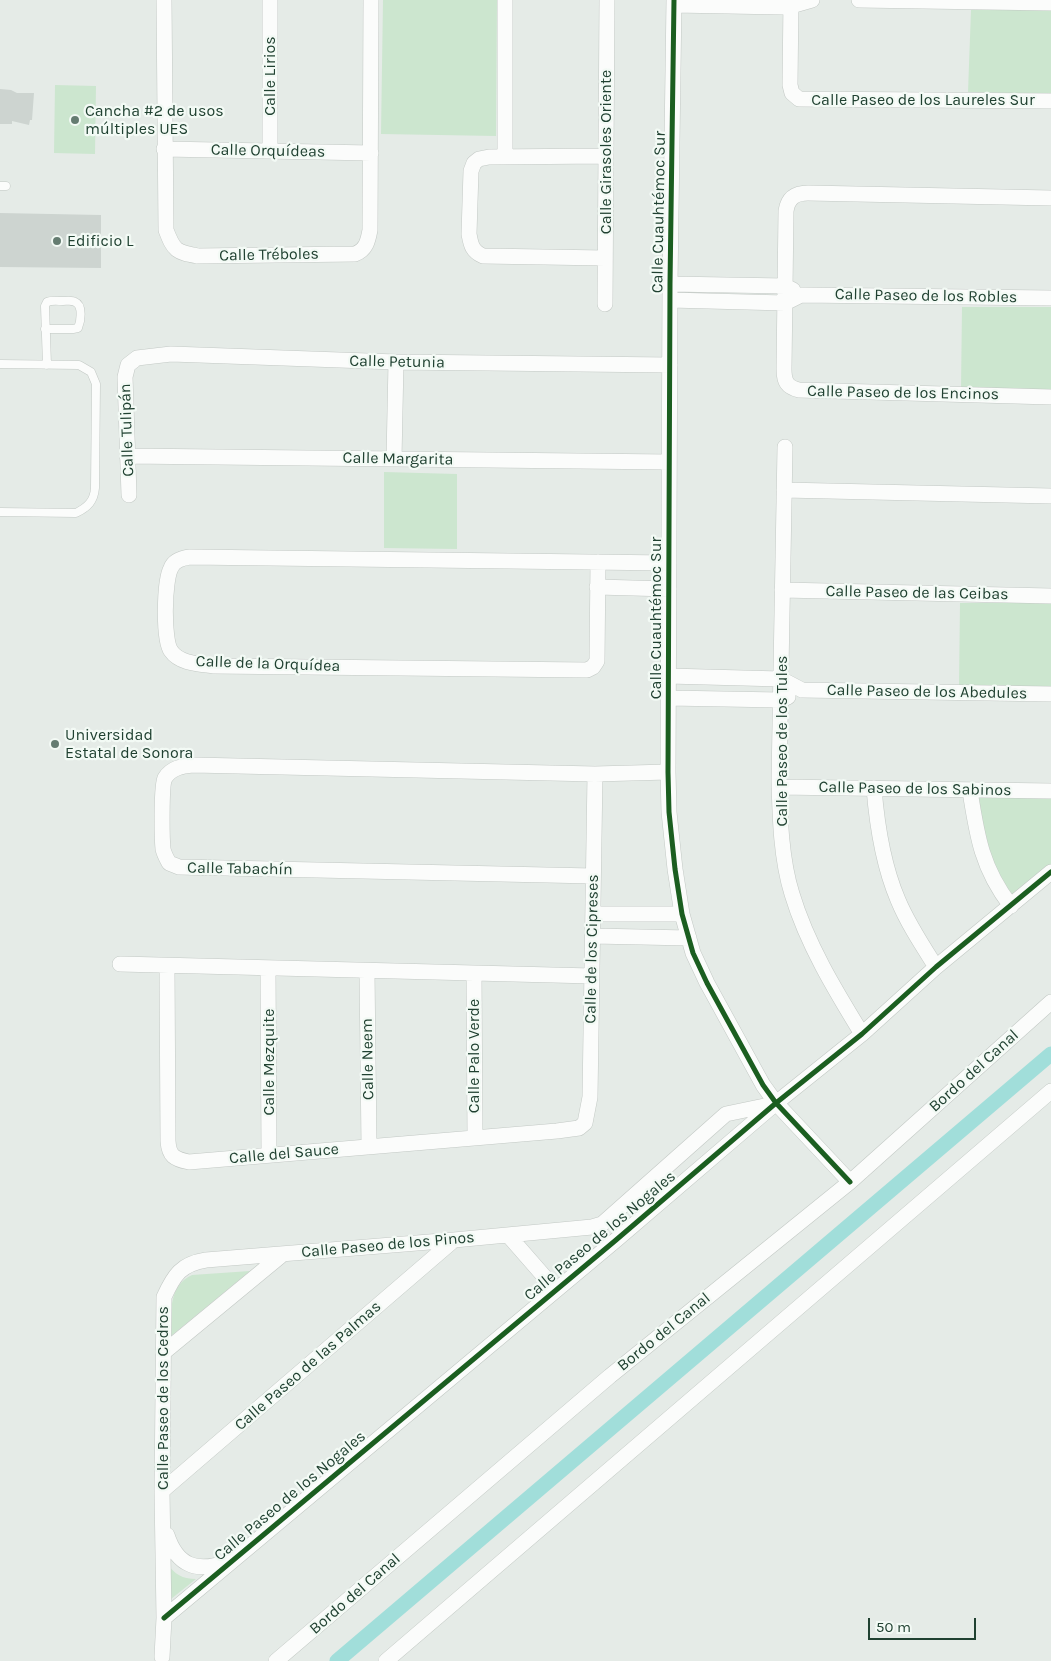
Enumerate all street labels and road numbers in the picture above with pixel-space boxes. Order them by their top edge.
street label: Calle Lirios [260,36,280,116]
street label: Calle Girasoles Oriente [596,70,616,234]
street label: Calle Paseo de los Laureles Sur [811,90,1035,110]
street label: Calle Cuauhtémoc Sur [648,131,670,293]
street label: Calle Orquídeas [211,140,325,162]
street label: Calle Tréboles [219,245,319,265]
street label: Calle Paseo de los Robles [835,285,1017,307]
street label: Calle Petunia [349,352,445,372]
street label: Calle Paseo de los Encinos [807,382,999,404]
street label: Calle Tulipán [116,383,138,477]
street label: Calle Margarita [342,448,454,470]
street label: Calle Cuauhtémoc Sur [646,537,666,699]
street label: Calle Paseo de las Ceibas [825,582,1009,604]
street label: Calle de la Orquídea [195,652,341,676]
street label: Calle Paseo de los Tules [772,655,792,827]
street label: Calle Paseo de los Abedules [827,681,1027,703]
street label: Calle Paseo de los Sabinos [818,778,1012,800]
street label: Calle Tabachín [187,858,293,880]
street label: Calle de los Cipreses [581,874,603,1024]
street label: Calle Palo Verde [464,999,484,1113]
street label: Calle Mezquite [259,1009,279,1115]
street label: Calle Neem [358,1018,378,1100]
street label: Bordo del Canal [925,1026,1023,1116]
street label: Calle del Sauce [228,1140,340,1168]
street label: Calle Paseo de los Nogales [520,1167,680,1305]
street label: Calle Paseo de los Pinos [301,1228,475,1262]
street label: Bordo del Canal [614,1289,714,1375]
street label: Calle Paseo de las Palmas [231,1297,385,1435]
street label: Calle Paseo de los Cedros [153,1306,173,1490]
street label: Calle Paseo de los Nogales [210,1427,370,1565]
street label: Bordo del Canal [306,1549,404,1639]

